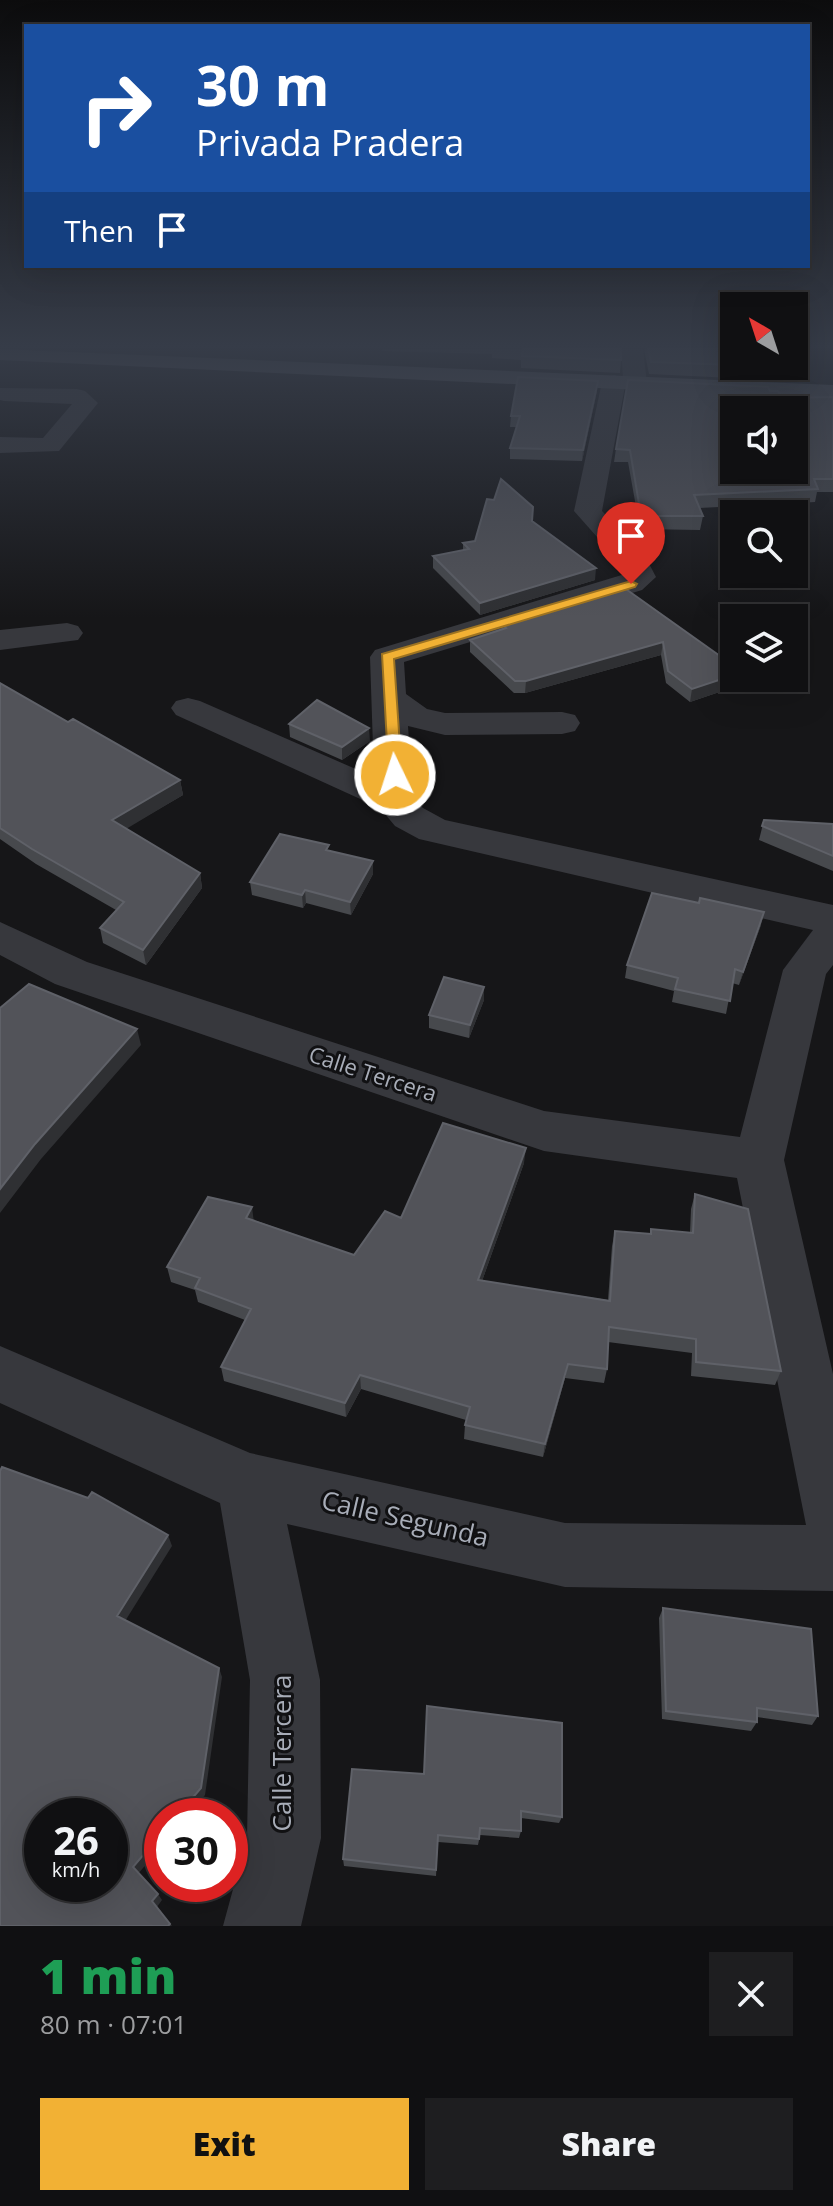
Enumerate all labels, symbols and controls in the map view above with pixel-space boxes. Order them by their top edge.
text: 30 m [196,46,330,122]
icon: right [64,56,168,160]
text: Privada Pradera [196,118,464,167]
icon: arrive [150,208,194,252]
text: Then [64,210,134,251]
north arrow [720,292,808,380]
map controls [720,292,808,692]
button: sound [720,396,808,484]
button: search [720,500,808,588]
pin [597,502,665,584]
icon: arrive [609,514,653,558]
button: layers [720,604,808,692]
position arrow [353,733,437,817]
street label: Calle Tercera [306,1038,441,1108]
street label: Calle Segunda [318,1481,492,1555]
street label: Calle Tercera [263,1675,299,1831]
speed limit sign: 30 [144,1798,248,1902]
text: 26 [53,1812,99,1867]
text: km/h [52,1856,100,1883]
text: 1 min [40,1943,176,2008]
button: close [709,1952,793,2036]
text: 80 m · 07:01 [40,2006,187,2042]
button: Exit [40,2098,409,2190]
button: Share [425,2098,793,2190]

